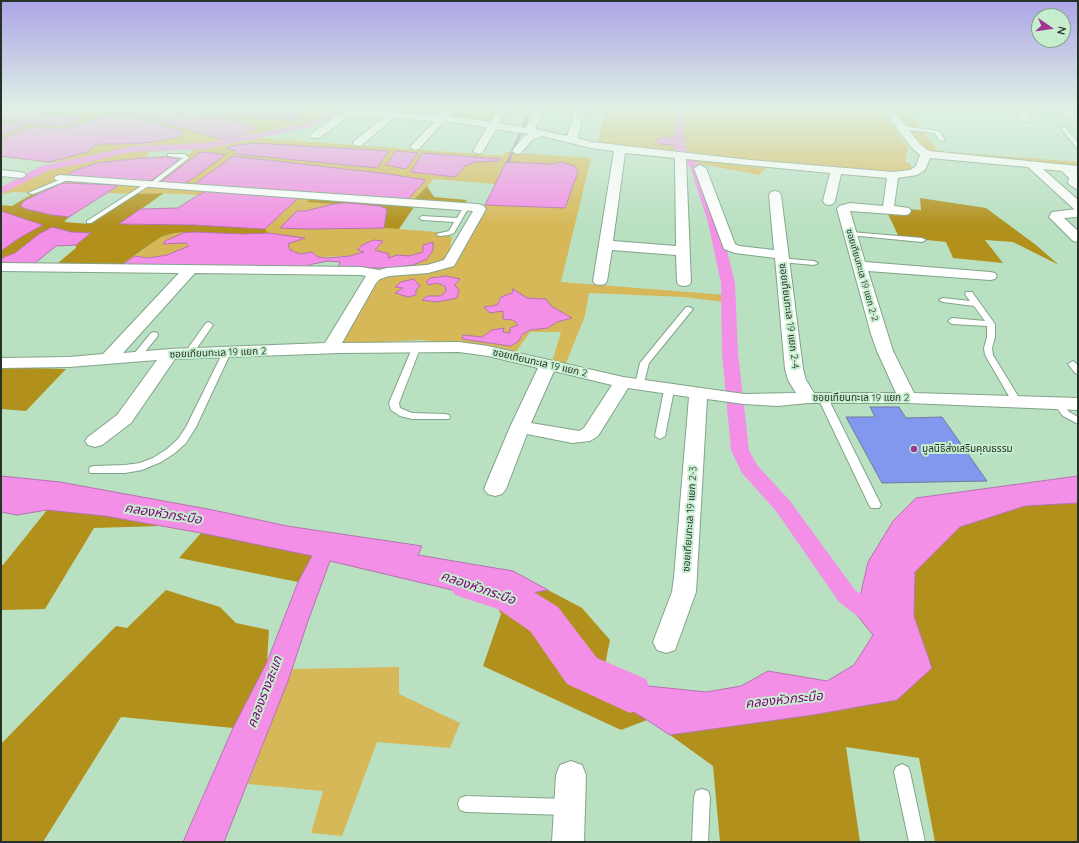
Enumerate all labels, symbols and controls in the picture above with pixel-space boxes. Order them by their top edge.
north arrow [1031,8,1071,48]
text: N [1054,25,1069,36]
street label: ซอยเทียนทะเล 19 แยก 2-2 [844,228,880,322]
street label: ซอยเทียนทะเล 19 แยก 2-4 [777,263,801,369]
street label: ซอยเทียนทะเล 19 แยก 2 [169,345,267,361]
street label: ซอยเทียนทะเล 19 แยก 2 [492,346,588,380]
street label: ซอยเทียนทะเล 19 แยก 2 [813,392,909,404]
place label: มูลนิธิส่งเสริมคุณธรรม [922,443,1013,455]
marker: มูลนิธิส่งเสริมคุณธรรม [909,444,919,454]
street label: ซอยเทียนทะเล 19 แยก 2-3 [680,466,700,572]
water label: คลองหัวกระบือ [123,500,203,528]
water label: คลองหัวกระบือ [439,568,517,608]
water label: คลองรางสะแก [244,654,286,730]
water label: คลองหัวกระบือ [745,688,823,712]

